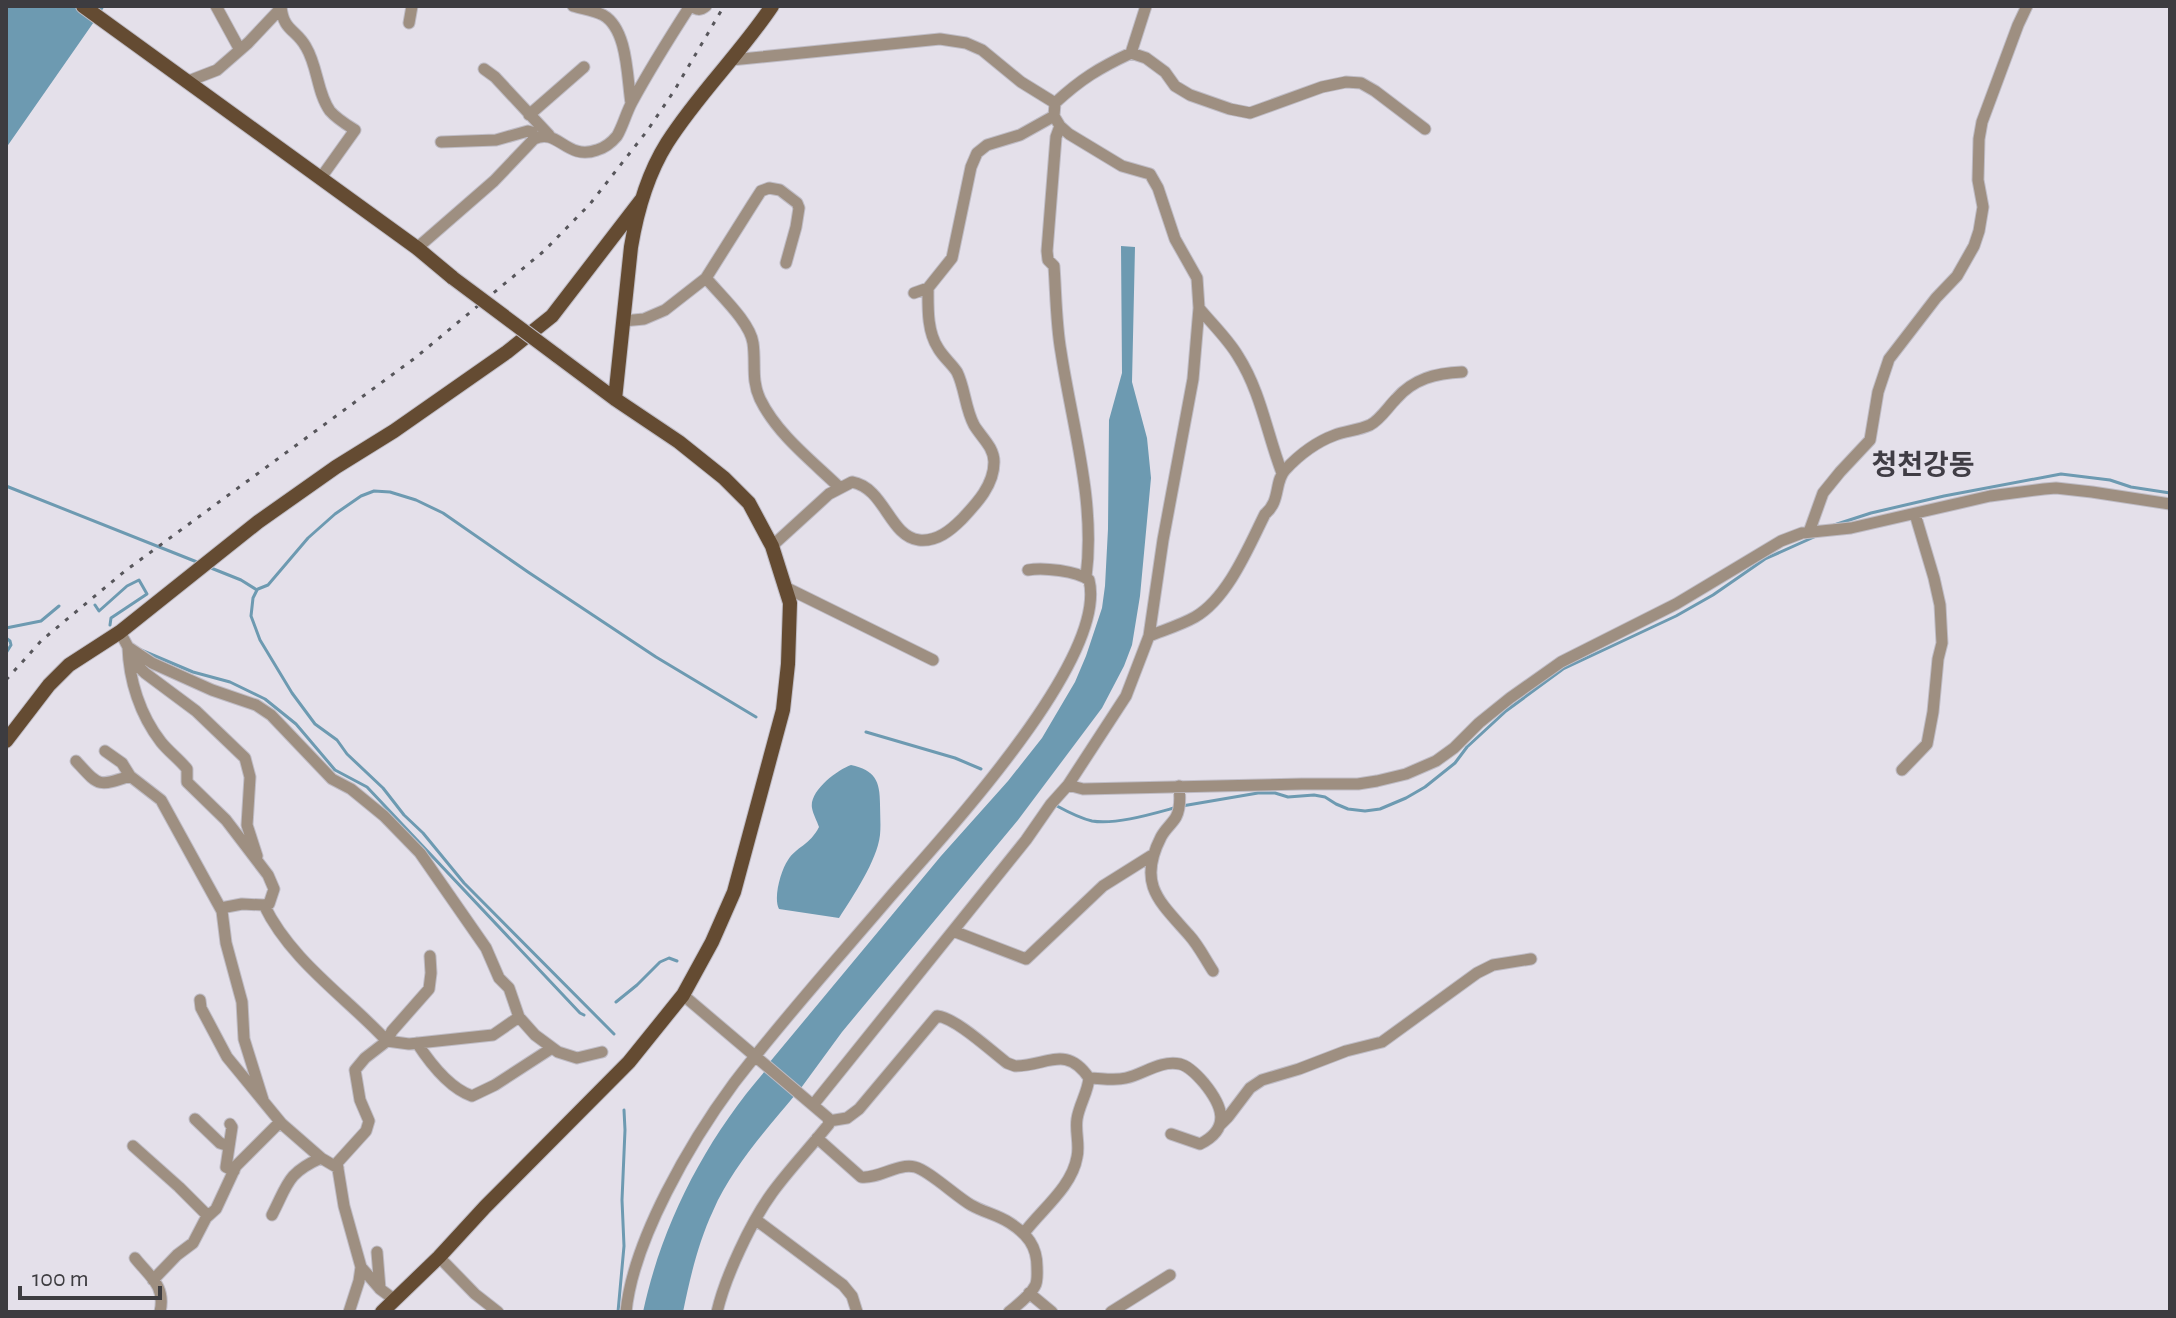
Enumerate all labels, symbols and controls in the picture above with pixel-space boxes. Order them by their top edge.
district label: 청천강동 [1871,450,1975,480]
scale bar [20,1250,160,1300]
text: 100 m [32,1267,89,1291]

